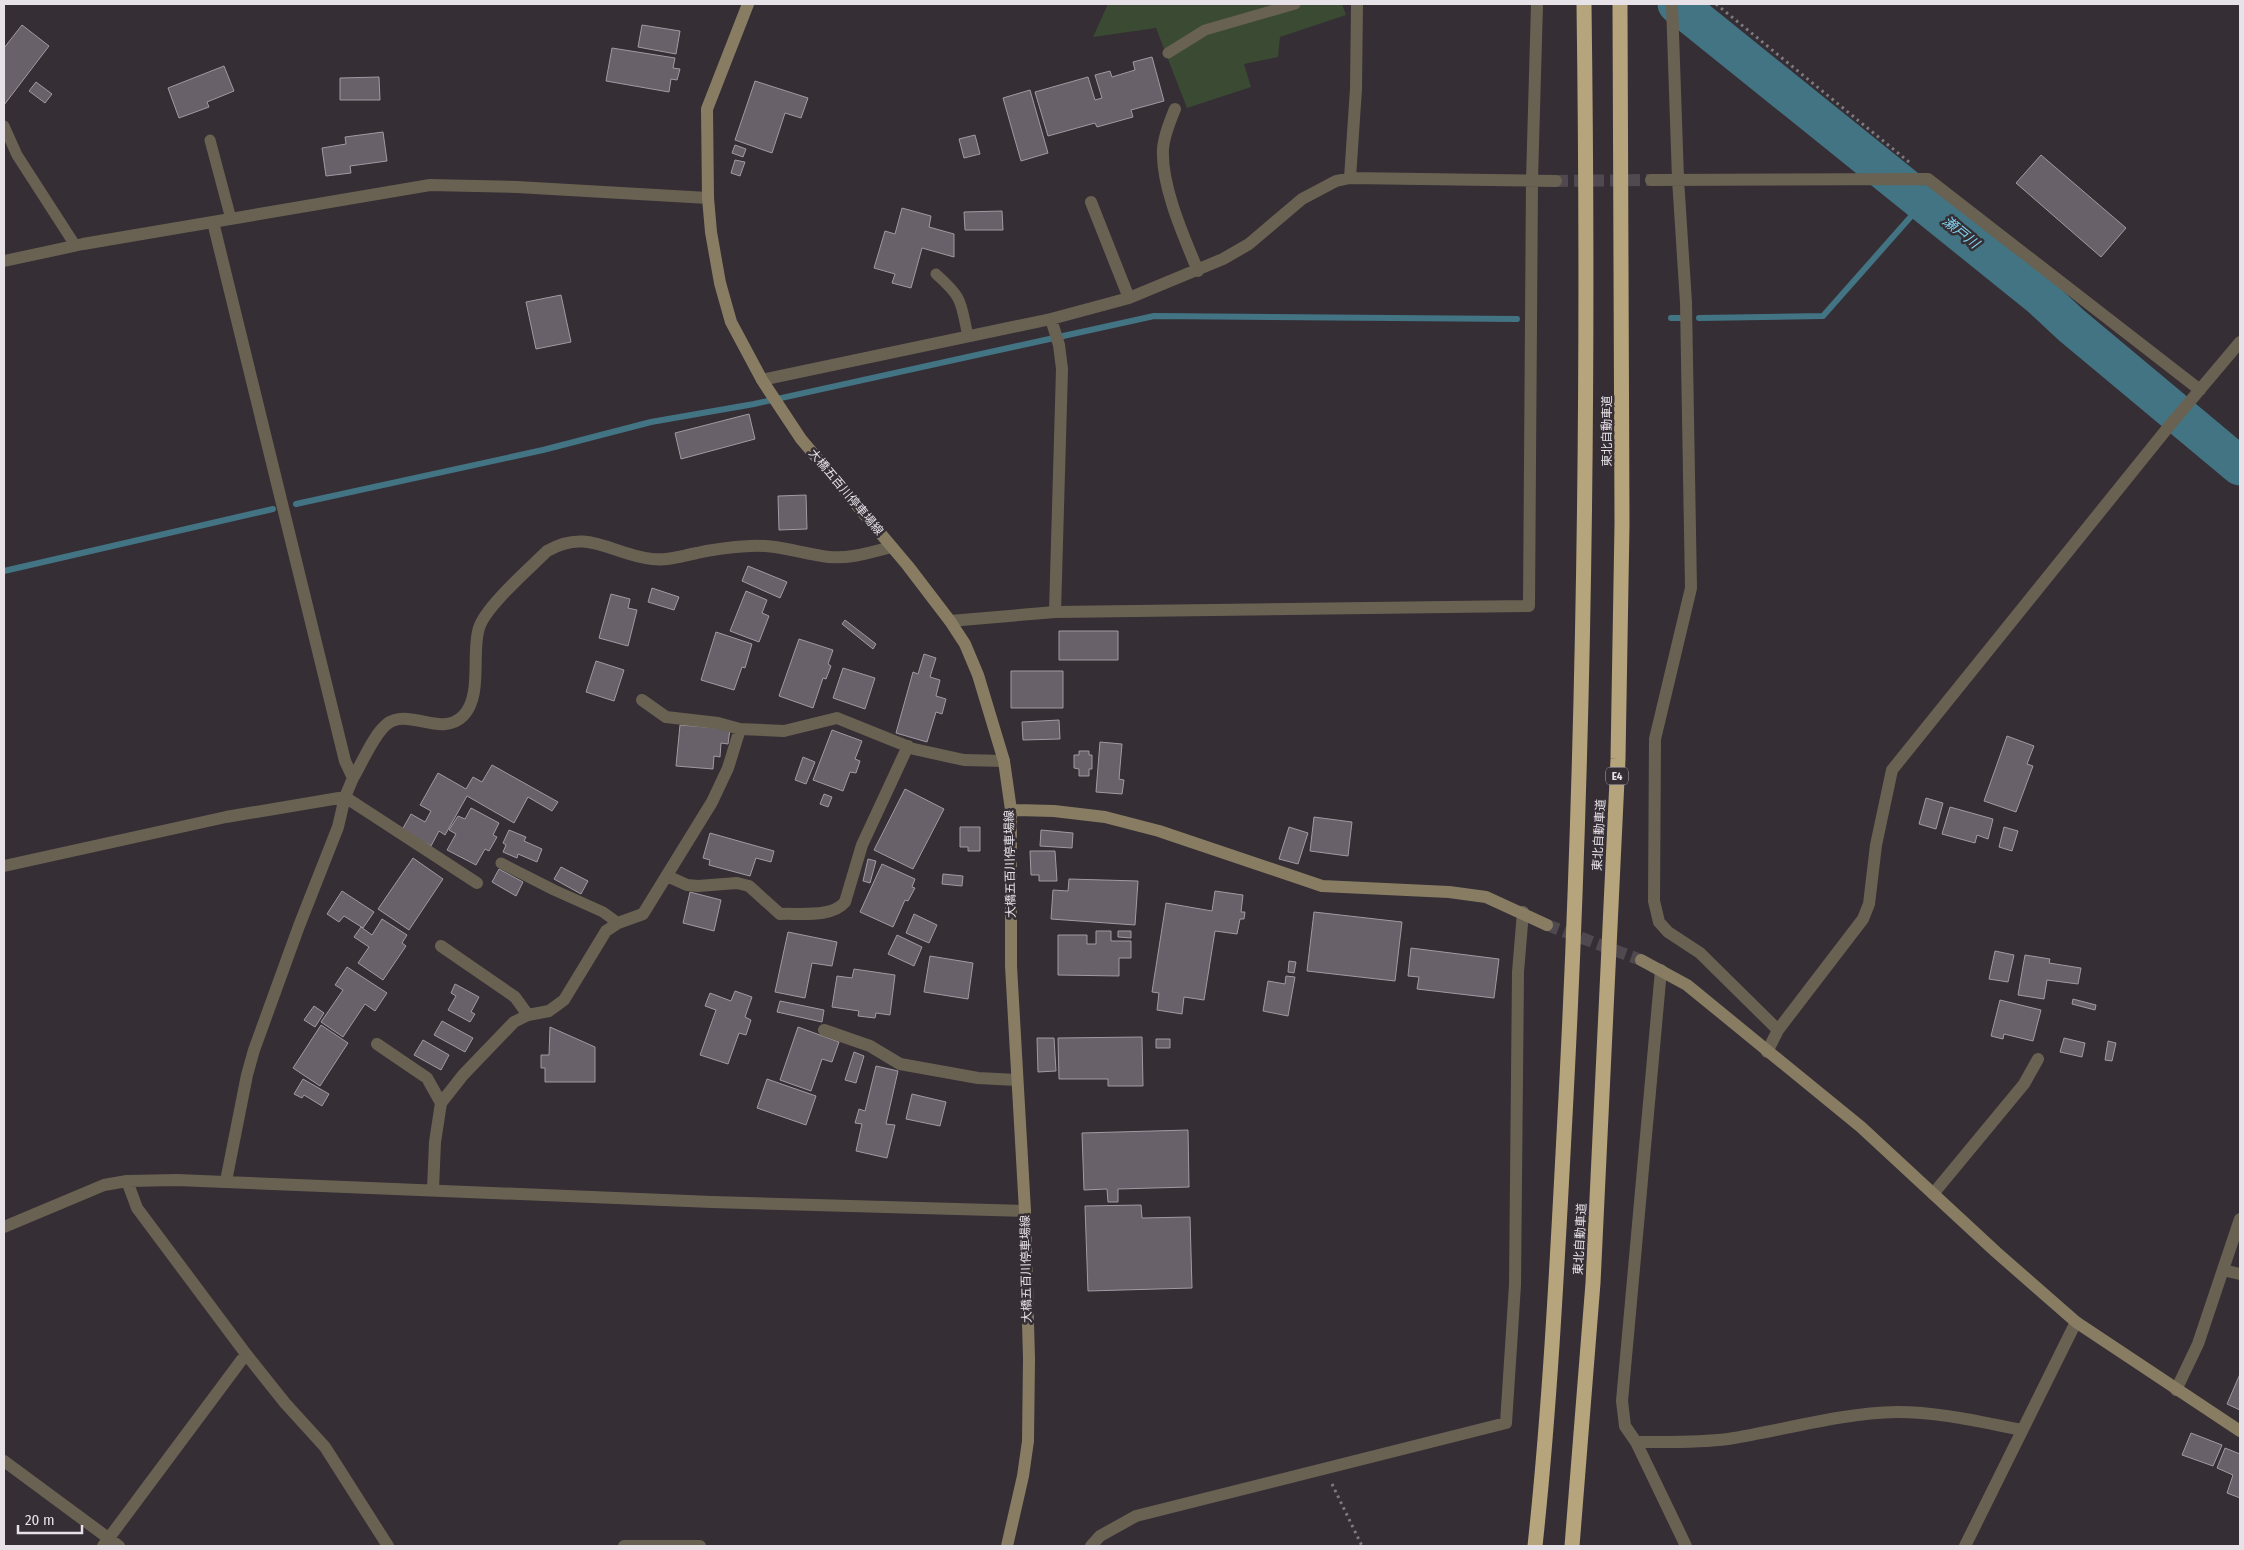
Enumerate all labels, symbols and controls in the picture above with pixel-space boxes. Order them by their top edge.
water label: 瀬戸川 [1939,213,1984,253]
street label: 東北自動車道 [1600,395,1614,467]
street label: 大橋五百川停車場線 [806,446,886,538]
road number: E4 [1606,768,1628,784]
street label: 東北自動車道 [1590,799,1608,871]
street label: 大橋五百川停車場線 [1002,810,1018,918]
street label: 東北自動車道 [1571,1203,1589,1275]
street label: 大橋五百川停車場線 [1018,1215,1034,1323]
scale bar [18,1502,81,1534]
text: 20 m [25,1511,55,1529]

